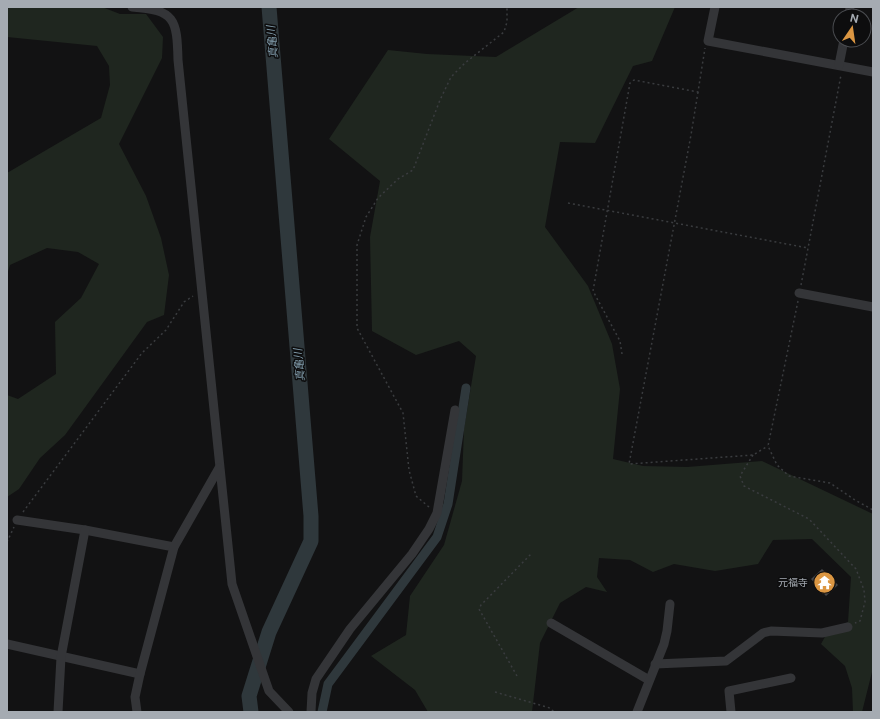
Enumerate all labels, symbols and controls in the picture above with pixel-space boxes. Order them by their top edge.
north arrow [832,8,872,48]
text: N [849,11,860,25]
water label: 真亀川 [264,24,279,59]
water label: 真亀川 [291,347,306,382]
temple icon: 元福寺 [811,569,837,595]
place label: 元福寺 [778,576,808,588]

